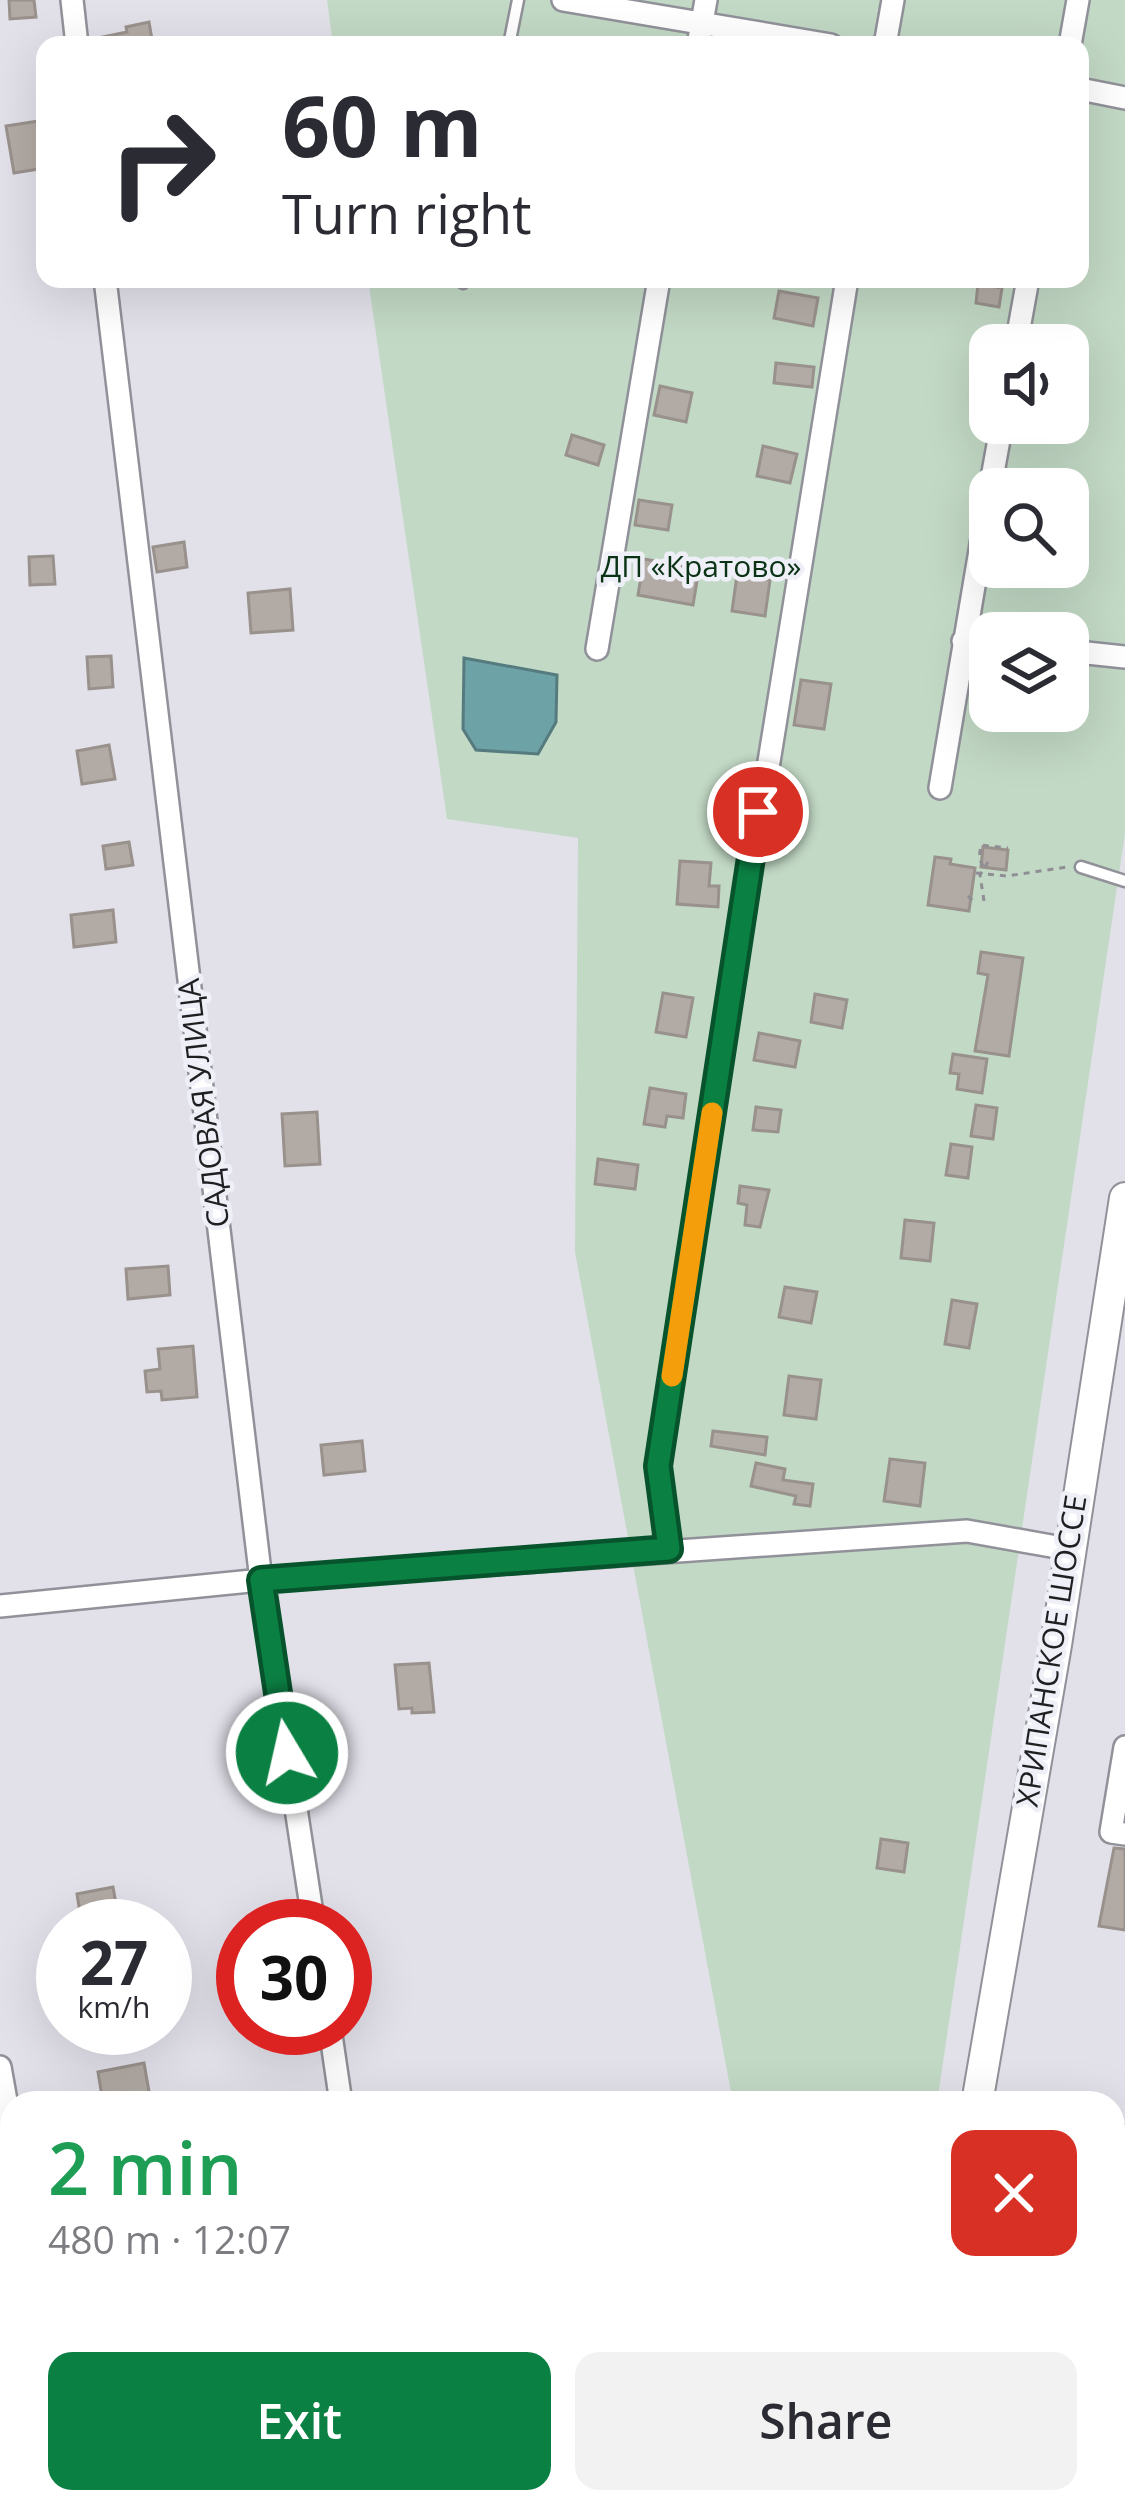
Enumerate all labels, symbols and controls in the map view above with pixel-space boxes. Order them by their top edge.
text: 60 m [282,67,482,182]
icon: right [84,84,240,240]
text: Turn right [282,176,531,250]
map controls [969,324,1089,732]
button: sound [969,324,1089,444]
button: search [969,468,1089,588]
park label: ДП «Кратово» [601,545,801,586]
button: layers [969,612,1089,732]
pin [707,761,809,863]
icon: arrive [725,779,791,845]
street label: САДОВАЯ УЛИЦА [167,976,238,1230]
street label: ХРИПАНСКОЕ ШОССЕ [1006,1492,1095,1809]
position arrow [224,1690,350,1816]
speed limit sign: 30 [216,1899,372,2055]
text: 27 [80,1921,148,2003]
text: km/h [78,1986,150,2027]
text: 2 min [48,2118,242,2216]
button: close [951,2130,1077,2256]
text: 480 m · 12:07 [48,2212,291,2265]
button: Exit [48,2352,551,2490]
button: Share [575,2352,1077,2490]

